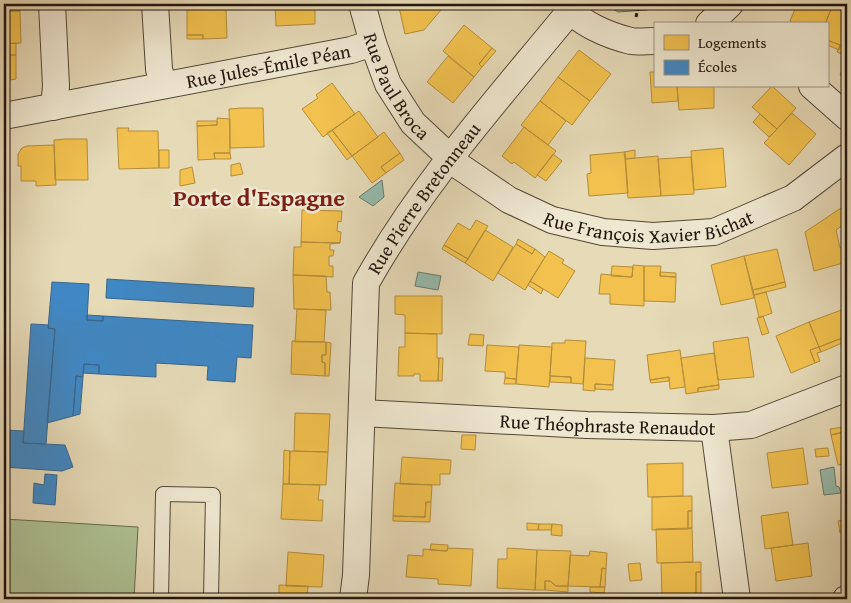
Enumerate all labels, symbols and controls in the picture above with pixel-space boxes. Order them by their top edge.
legend [654,22,828,88]
street label: Rue Paul Broca [357,30,436,146]
text: Logements [698,32,766,53]
street label: Rue Jules-Émile Péan [184,36,353,95]
text: Écoles [698,56,737,77]
street label: Rue Pierre Bretonneau [360,116,487,279]
district label: Porte d'Espagne [173,180,345,215]
street label: Rue François Xavier Bichat [542,201,754,223]
text: Rue François Xavier Bichat [539,203,758,250]
street label: Rue Théophraste Renaudot [499,406,716,442]

